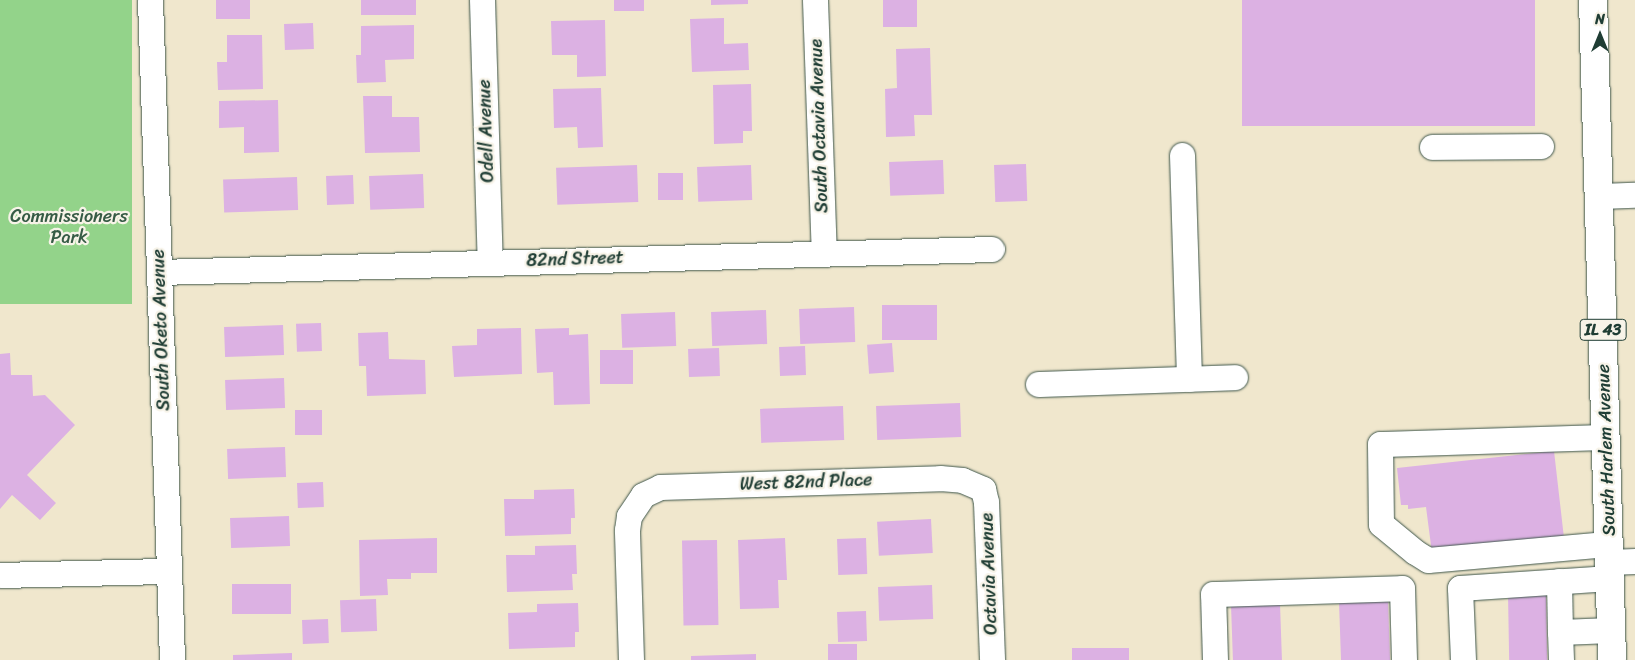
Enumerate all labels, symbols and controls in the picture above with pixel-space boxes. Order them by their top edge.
text: N [1595,7,1605,32]
north arrow [1575,10,1625,60]
street label: South Octavia Avenue [805,39,833,213]
street label: Odell Avenue [473,79,499,183]
park label: Commissioners Park [10,206,128,248]
street label: 82nd Street [526,247,624,271]
street label: South Oketo Avenue [147,249,175,411]
road number: IL 43 [1579,316,1627,344]
street label: South Harlem Avenue [1592,364,1620,536]
street label: West 82nd Place [739,469,873,495]
street label: Octavia Avenue [976,513,1002,635]

